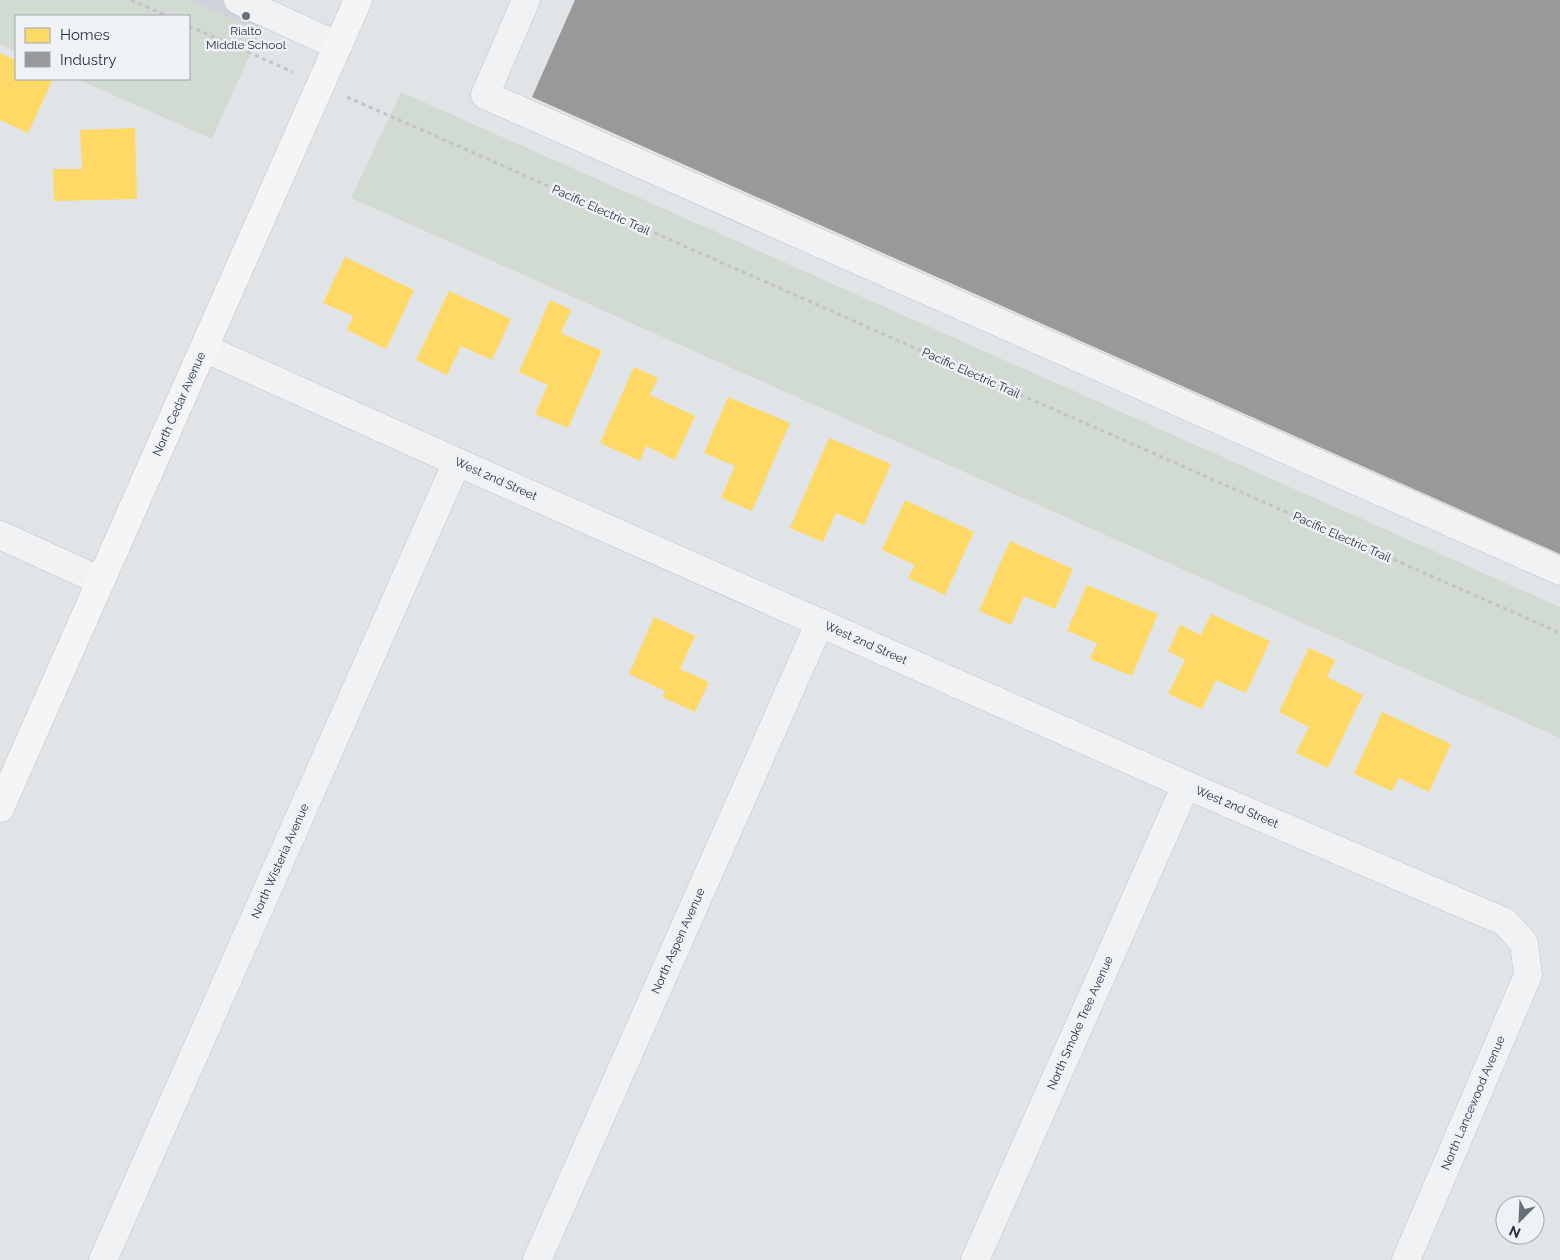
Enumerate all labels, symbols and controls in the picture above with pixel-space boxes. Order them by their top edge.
marker: Rialto Middle School [240,10,252,22]
legend [15,15,190,80]
place label: Rialto Middle School [206,24,287,52]
text: Homes [60,26,110,44]
text: Industry [60,51,116,69]
street label: Pacific Electric Trail [550,182,653,238]
street label: Pacific Electric Trail [920,345,1023,401]
street label: North Cedar Avenue [150,350,208,458]
street label: West 2nd Street [453,455,539,503]
street label: Pacific Electric Trail [1291,509,1394,565]
street label: West 2nd Street [823,619,909,667]
street label: West 2nd Street [1193,783,1281,831]
street label: North Wisteria Avenue [248,801,312,921]
street label: North Aspen Avenue [648,886,708,996]
street label: North Smoke Tree Avenue [1044,954,1116,1092]
street label: North Lancewood Avenue [1438,1034,1508,1172]
north arrow [1495,1195,1545,1245]
text: N [1507,1222,1523,1241]

